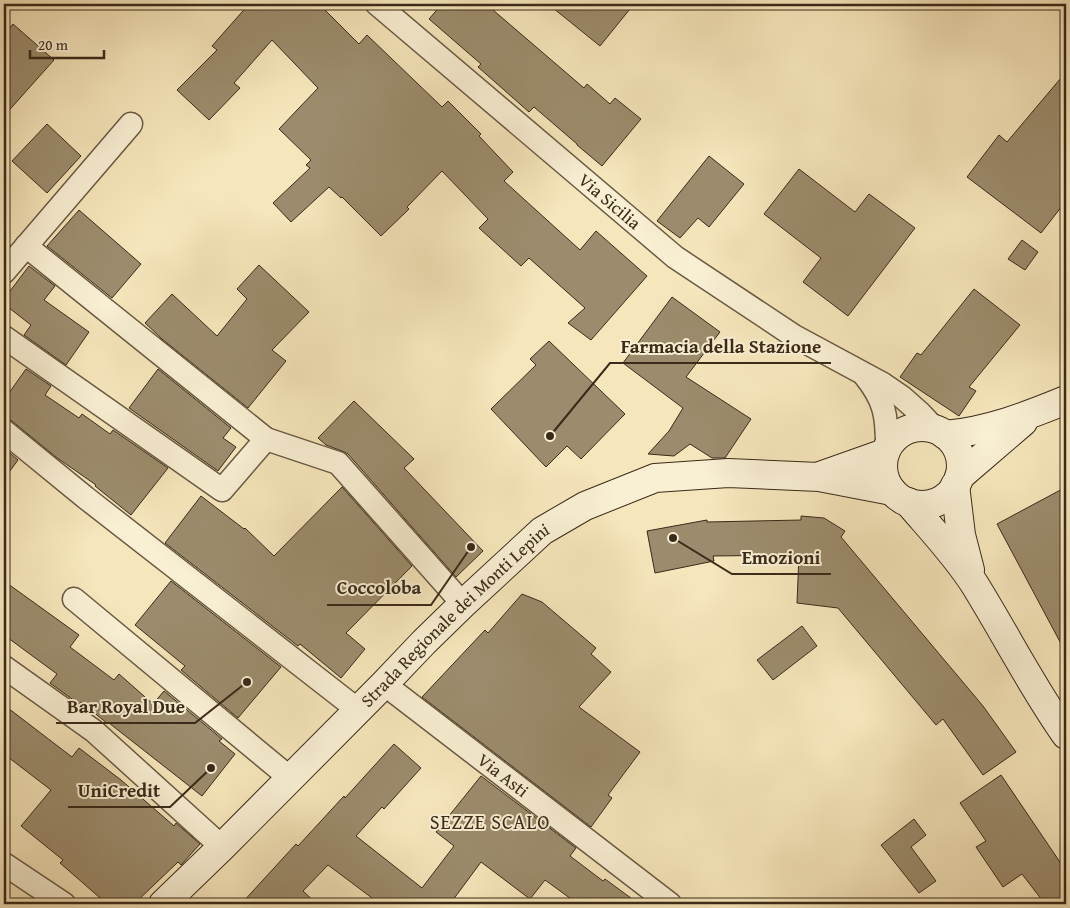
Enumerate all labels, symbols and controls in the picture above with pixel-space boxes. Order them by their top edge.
scale bar [30,28,104,60]
text: 20 m [38,34,69,55]
street label: Via Sicilia [573,166,647,236]
callout: Farmacia della Stazione [610,329,831,363]
text: Farmacia della Stazione [621,332,821,360]
street label: Strada Regionale dei Monti Lepini [354,516,554,713]
callout: Emozioni [732,540,831,574]
text: Emozioni [742,543,820,571]
callout: Coccoloba [327,571,431,605]
text: Coccoloba [337,573,422,601]
callout: Bar Royal Due [56,689,195,723]
text: Bar Royal Due [67,692,185,720]
street label: Via Asti [472,746,535,804]
callout: UniCredit [68,773,170,807]
text: UniCredit [78,776,161,804]
district label: SEZZE SCALO [430,807,550,836]

